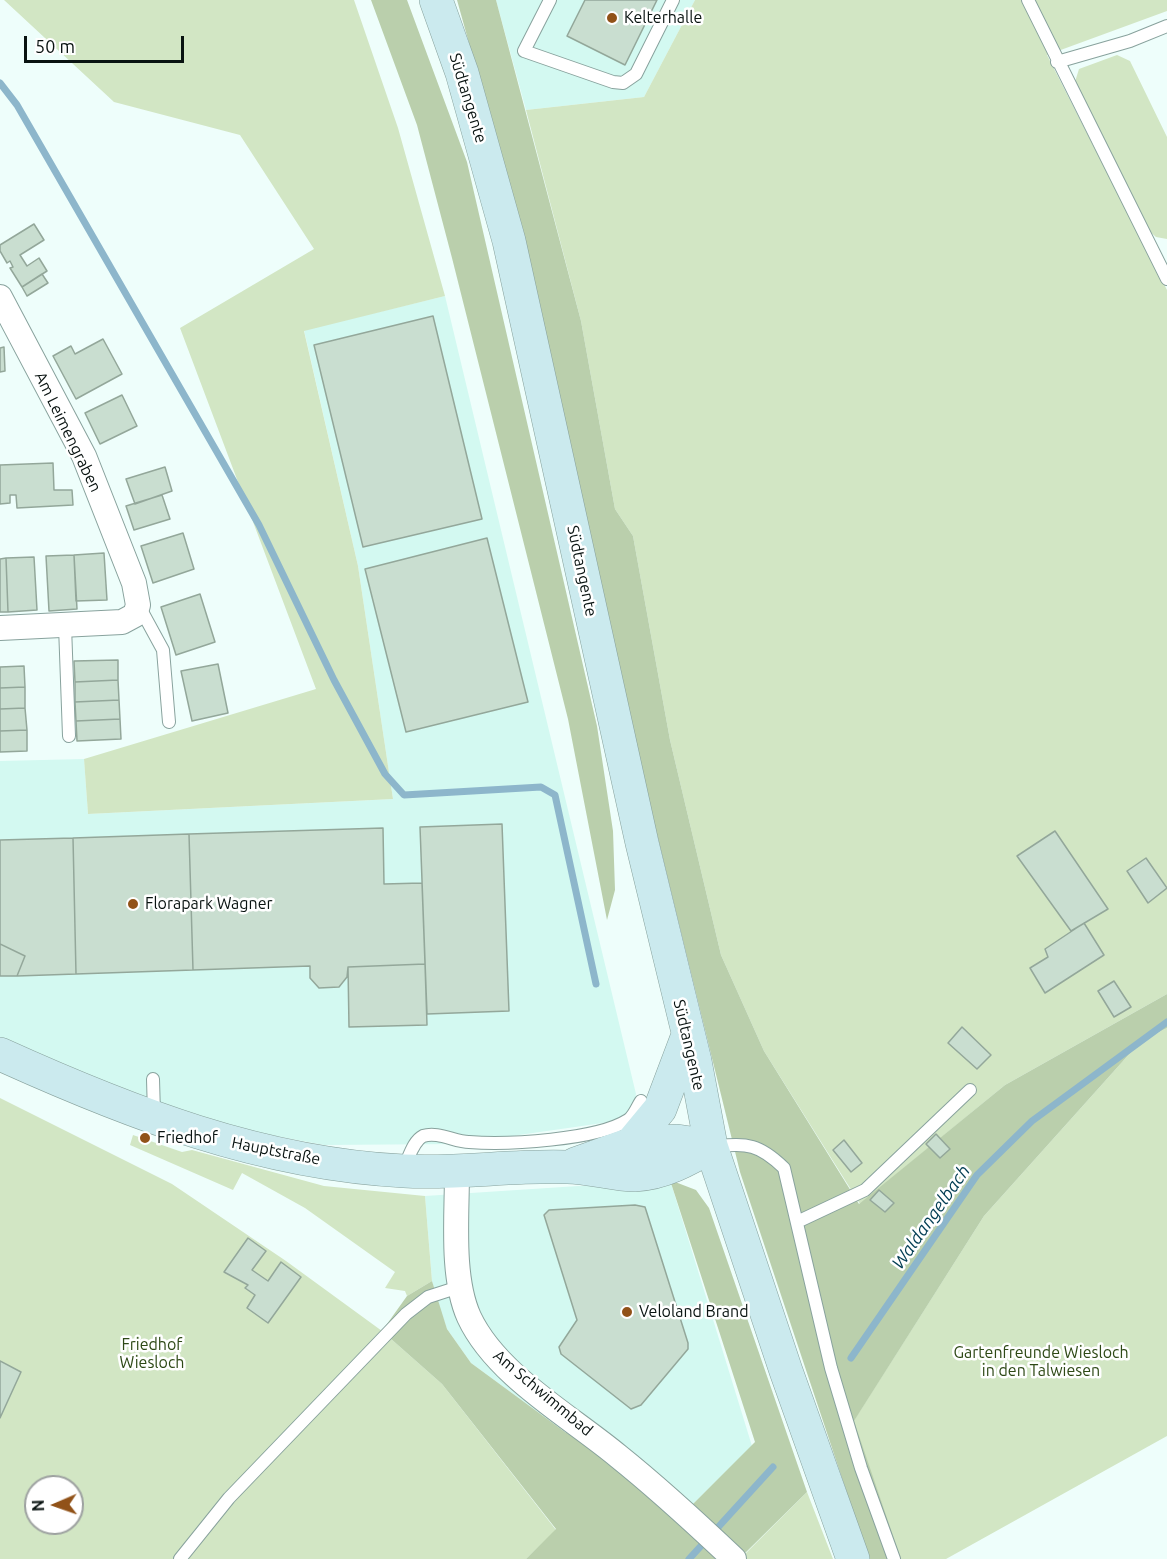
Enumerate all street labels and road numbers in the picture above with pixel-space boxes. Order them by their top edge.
street label: Südtangente [445,51,491,145]
street label: Am Leimengraben [31,369,105,495]
street label: Südtangente [563,524,601,618]
street label: Südtangente [669,998,709,1092]
street label: Hauptstraße [230,1133,322,1169]
street label: Am Schwimmbad [489,1346,597,1440]

